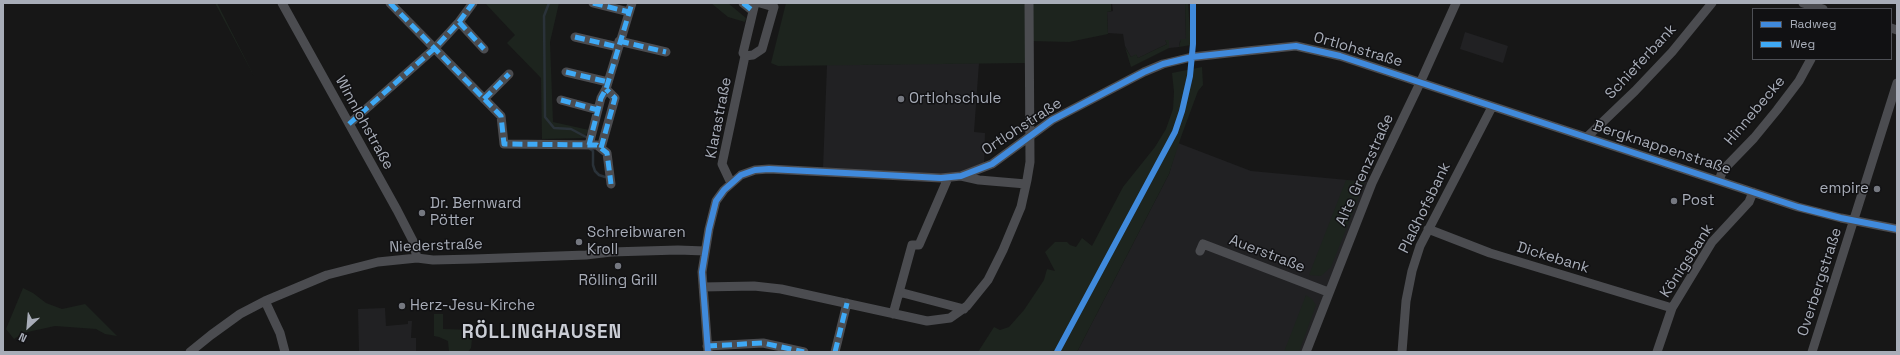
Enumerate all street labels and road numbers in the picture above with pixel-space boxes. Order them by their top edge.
street label: Schieferbank [1602,21,1680,103]
street label: Ortlohstraße [1311,29,1405,71]
street label: Winnlohstraße [331,73,397,173]
street label: Hinnebecke [1721,73,1789,149]
street label: Klarastraße [702,76,736,160]
street label: Ortlohstraße [979,94,1065,160]
street label: Alte Grenzstraße [1332,111,1398,229]
street label: Bergknappenstraße [1591,117,1733,179]
street label: Plaßhofsbank [1395,160,1455,256]
street label: Königsbank [1657,221,1717,301]
street label: Overbergstraße [1794,226,1846,338]
street label: Auerstraße [1226,231,1308,277]
street label: Niederstraße [389,235,483,257]
street label: Dickebank [1515,238,1591,278]

